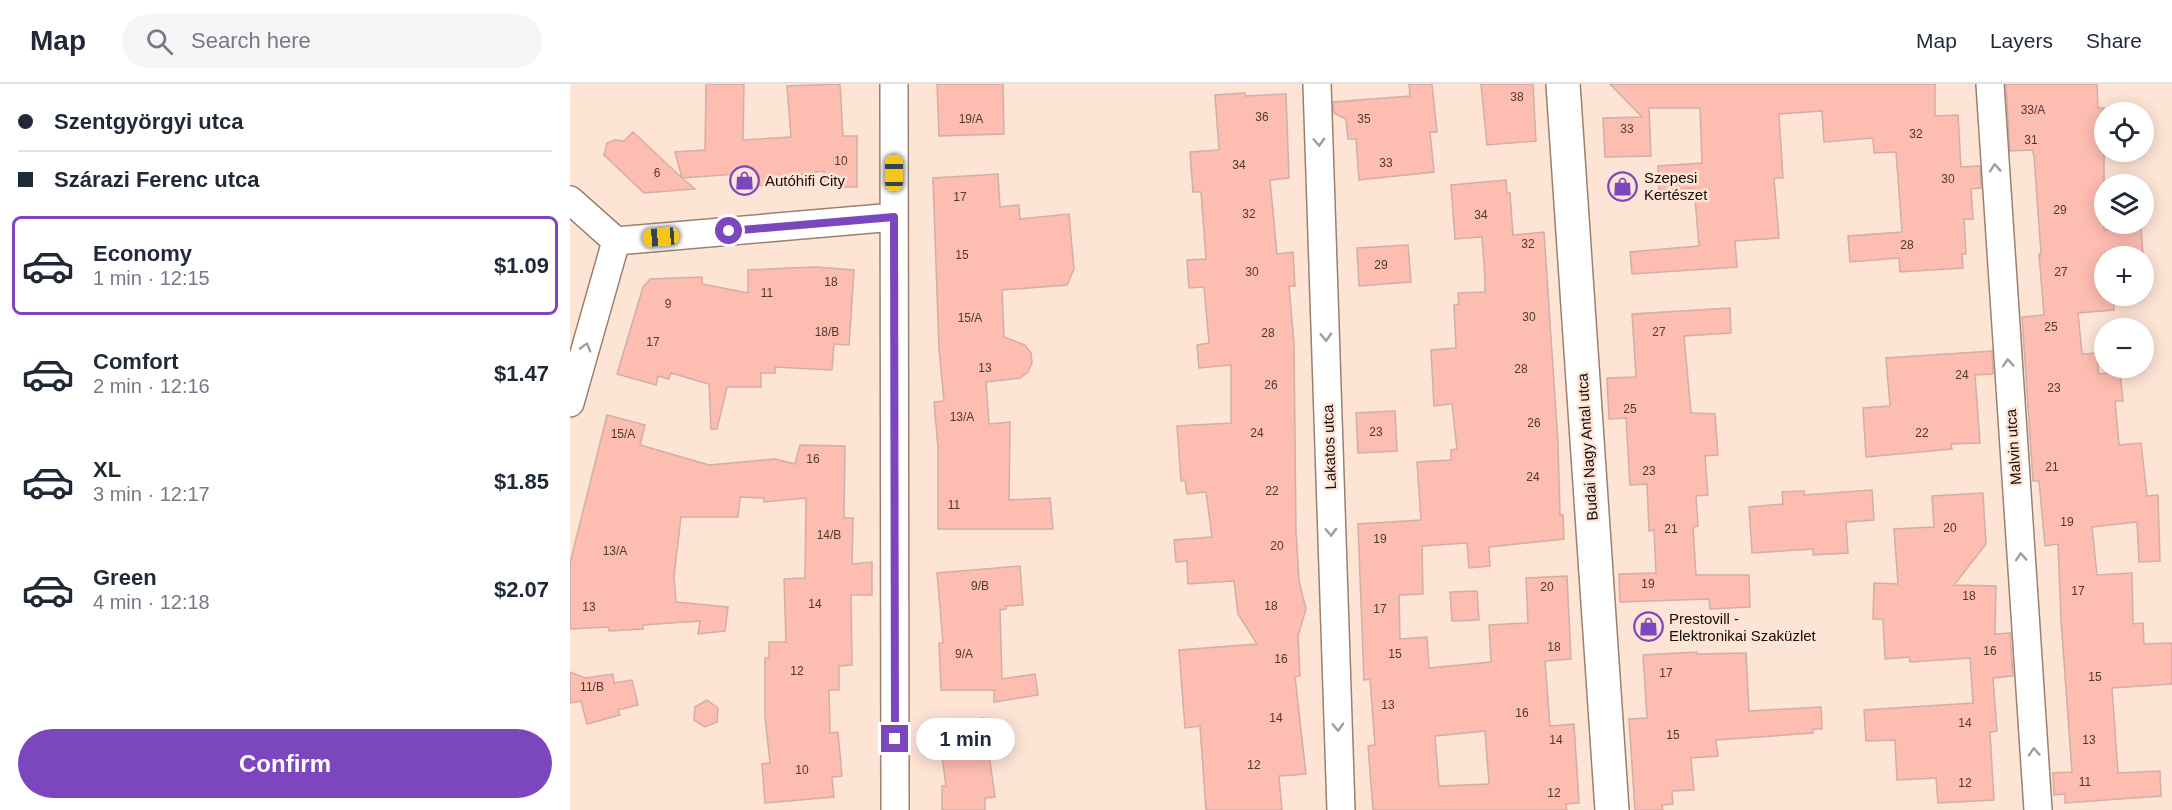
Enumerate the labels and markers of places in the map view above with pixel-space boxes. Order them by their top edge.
shop icon: Autóhifi City [728,164,760,196]
place label: Szepesi Kertészet [1644,169,1708,203]
shop icon: Szepesi Kertészet [1607,170,1639,202]
place label: Autóhifi City [765,172,846,189]
place label: Prestovill - Elektronikai Szaküzlet [1669,610,1817,644]
shop icon: Prestovill - Elektronikai Szaküzlet [1632,611,1664,643]

